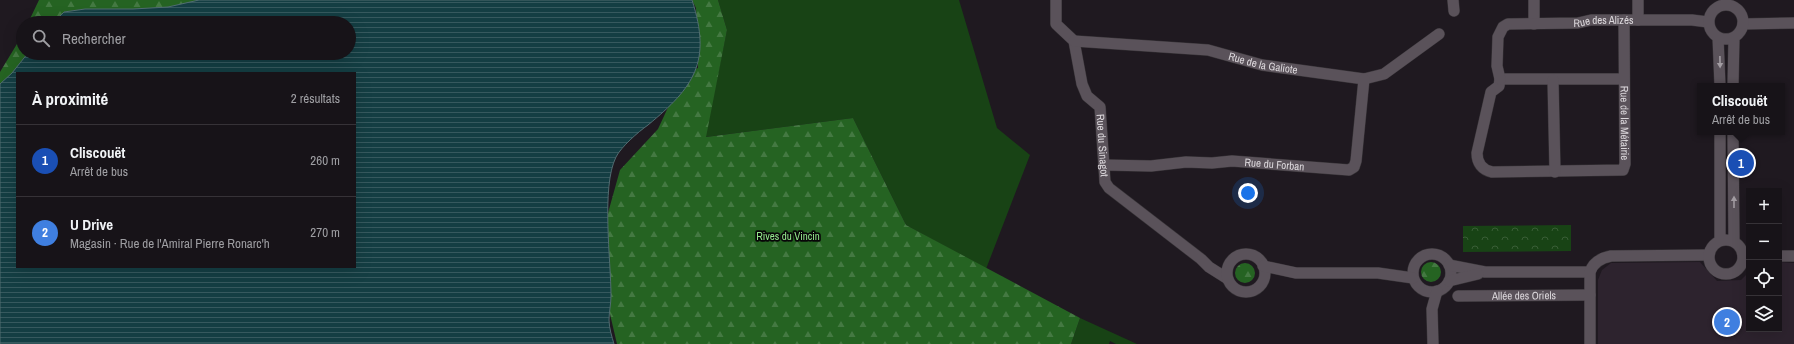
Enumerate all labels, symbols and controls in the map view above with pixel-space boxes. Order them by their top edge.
street label: Rue des Alizés [1573,13,1634,30]
search box [16,16,356,60]
icon: search [30,27,52,49]
text: Rechercher [62,28,126,49]
street label: Rue de la Galiote [1227,49,1298,77]
one-way arrow [1716,56,1723,68]
popup [1697,83,1785,135]
street label: Rue de la Métairie [1617,86,1632,160]
text: À proximité [32,87,108,110]
text: 2 résultats [291,90,340,107]
text: Cliscouët [1712,90,1767,111]
text: Arrêt de bus [1712,111,1770,128]
street label: Rue du Sinagot [1093,114,1112,178]
text: Cliscouët [70,142,125,163]
pin: 1 [1728,148,1754,178]
text: 1 [42,152,48,169]
text: 260 m [310,152,340,169]
street label: Rue du Forban [1244,155,1305,174]
text: Arrêt de bus [70,163,128,180]
your location [1238,183,1258,203]
map controls [1746,188,1782,332]
button: + [1746,188,1782,224]
one-way arrow [1731,195,1737,208]
text: U Drive [70,214,113,235]
text: 2 [42,224,48,241]
text: 270 m [310,224,340,241]
button: − [1746,224,1782,260]
park label: Rives du Vincin [756,229,820,243]
text: Magasin · Rue de l'Amiral Pierre Ronarc'h [70,235,270,252]
button: locate [1746,260,1782,296]
street label: Allée des Oriels [1491,288,1556,303]
button: layers [1746,296,1782,332]
pin: 2 [1714,307,1740,337]

